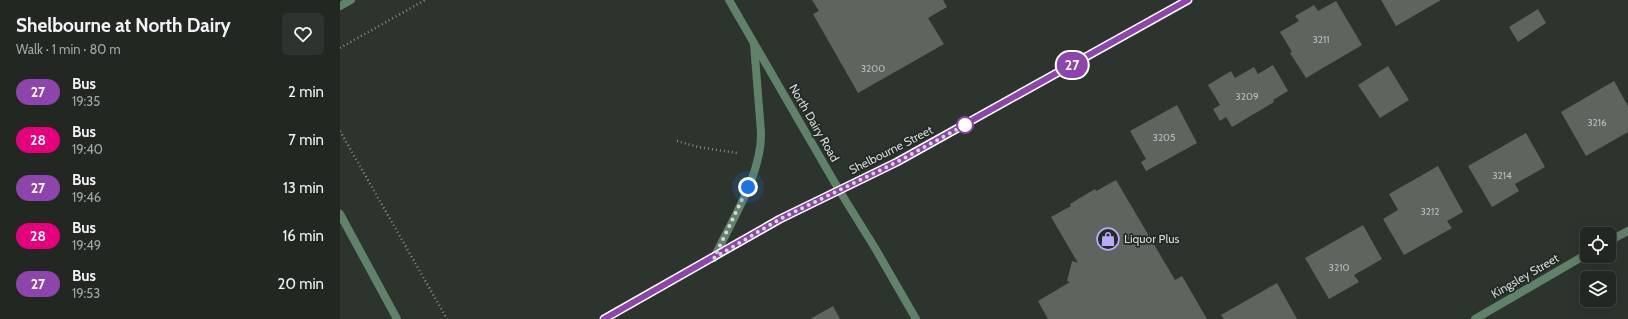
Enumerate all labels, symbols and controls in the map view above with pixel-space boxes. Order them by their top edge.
button: heart [282,13,324,55]
text: Shelbourne at North Dairy [16,14,231,37]
house number: 3211 [1312,33,1330,46]
text: Walk · 1 min · 80 m [16,41,121,57]
line badge: 27 [1054,52,1090,78]
text: 27 [1065,56,1079,74]
house number: 3200 [861,62,885,75]
text: Bus [72,75,96,93]
street label: North Dairy Road [786,81,843,164]
text: 27 [31,83,45,101]
text: 2 min [288,83,324,101]
house number: 3209 [1235,90,1259,103]
text: 19:35 [72,93,100,109]
unlabelled marker [956,116,974,134]
house number: 3216 [1587,116,1607,129]
street label: Shelbourne Street [846,122,935,177]
text: Bus [72,123,96,141]
text: 28 [30,131,46,149]
text: 7 min [288,131,324,149]
house number: 3205 [1152,131,1176,144]
text: 19:40 [72,141,103,157]
house number: 3214 [1492,169,1512,182]
text: Bus [72,171,96,189]
your location [738,177,758,197]
text: 27 [31,179,45,197]
text: 13 min [283,179,324,197]
text: 19:46 [72,189,101,205]
house number: 3212 [1420,205,1440,218]
text: Bus [72,219,96,237]
shop icon: Liquor Plus [1095,226,1121,252]
text: 28 [30,227,46,245]
text: 16 min [282,227,324,245]
map controls [1580,227,1616,307]
button: locate [1580,227,1616,263]
place label: Liquor Plus [1124,231,1180,246]
text: 19:49 [72,237,101,253]
street label: Kingsley Street [1488,250,1561,301]
house number: 3210 [1329,261,1349,274]
text: Bus [72,267,96,285]
button: layers [1580,271,1616,307]
text: 27 [31,275,45,293]
text: 20 min [278,275,324,293]
text: 19:53 [72,285,100,301]

